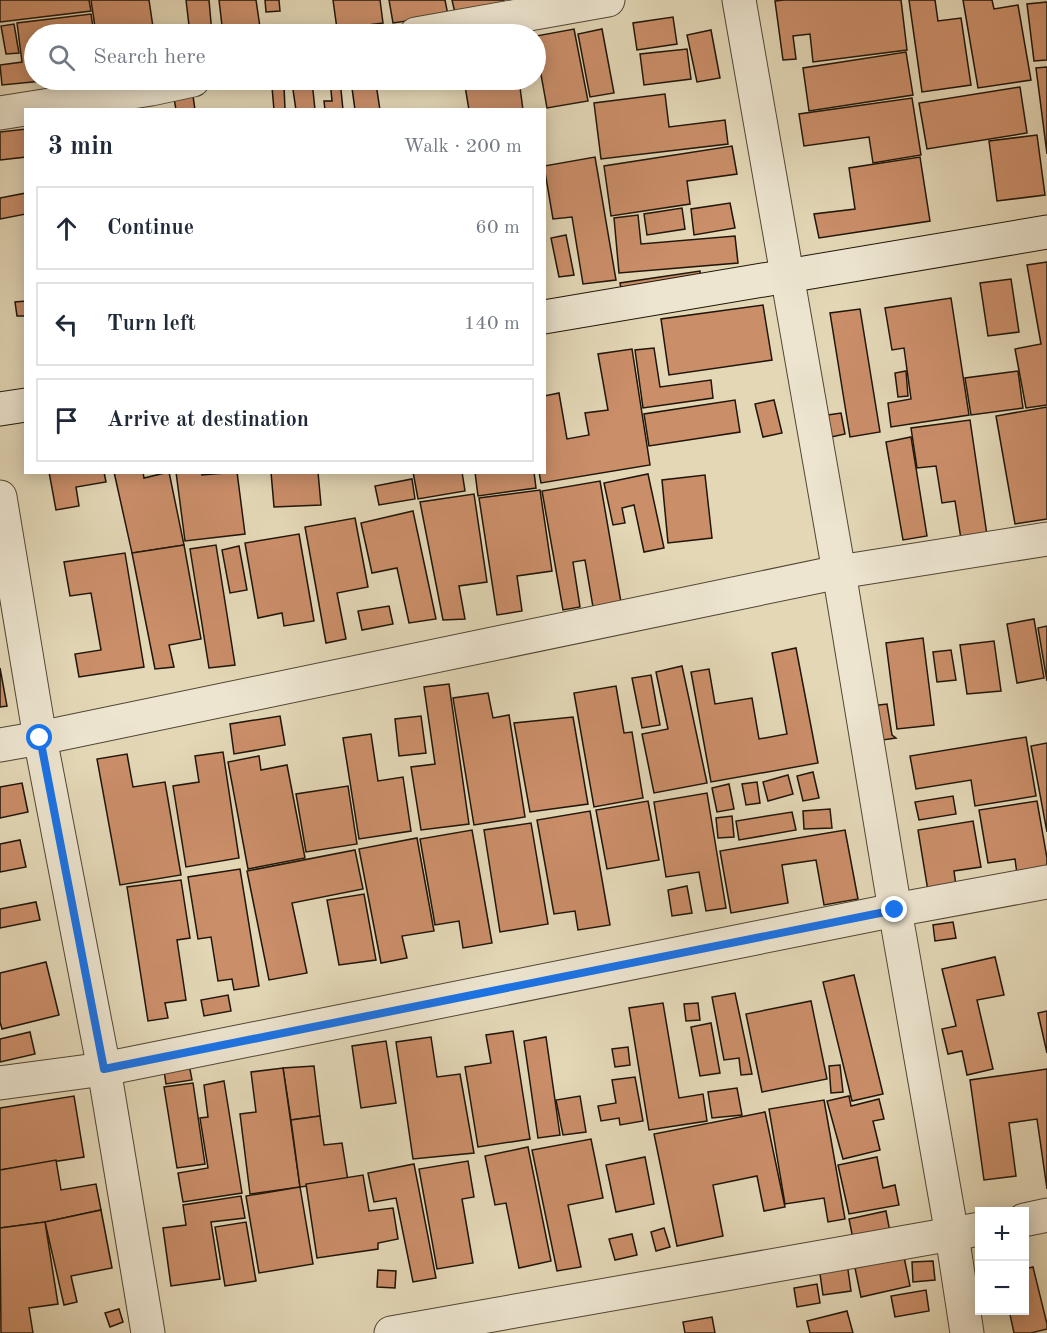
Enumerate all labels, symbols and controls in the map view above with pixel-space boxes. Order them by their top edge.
search box [24,24,546,90]
icon: search [45,41,78,74]
text: Search here [93,46,206,68]
text: 3 min [48,134,113,160]
text: Walk · 200 m [403,137,522,157]
icon: ahead [50,212,83,245]
text: Continue [107,217,194,239]
text: 60 m [475,218,520,238]
icon: left [50,308,83,341]
text: Turn left [107,313,196,335]
text: 140 m [464,314,520,334]
icon: arrive [50,404,83,437]
text: Arrive at destination [107,409,309,431]
route start [26,724,52,750]
route end [881,896,907,922]
map controls [975,1207,1029,1315]
button: + [975,1207,1029,1261]
button: − [975,1261,1029,1315]

